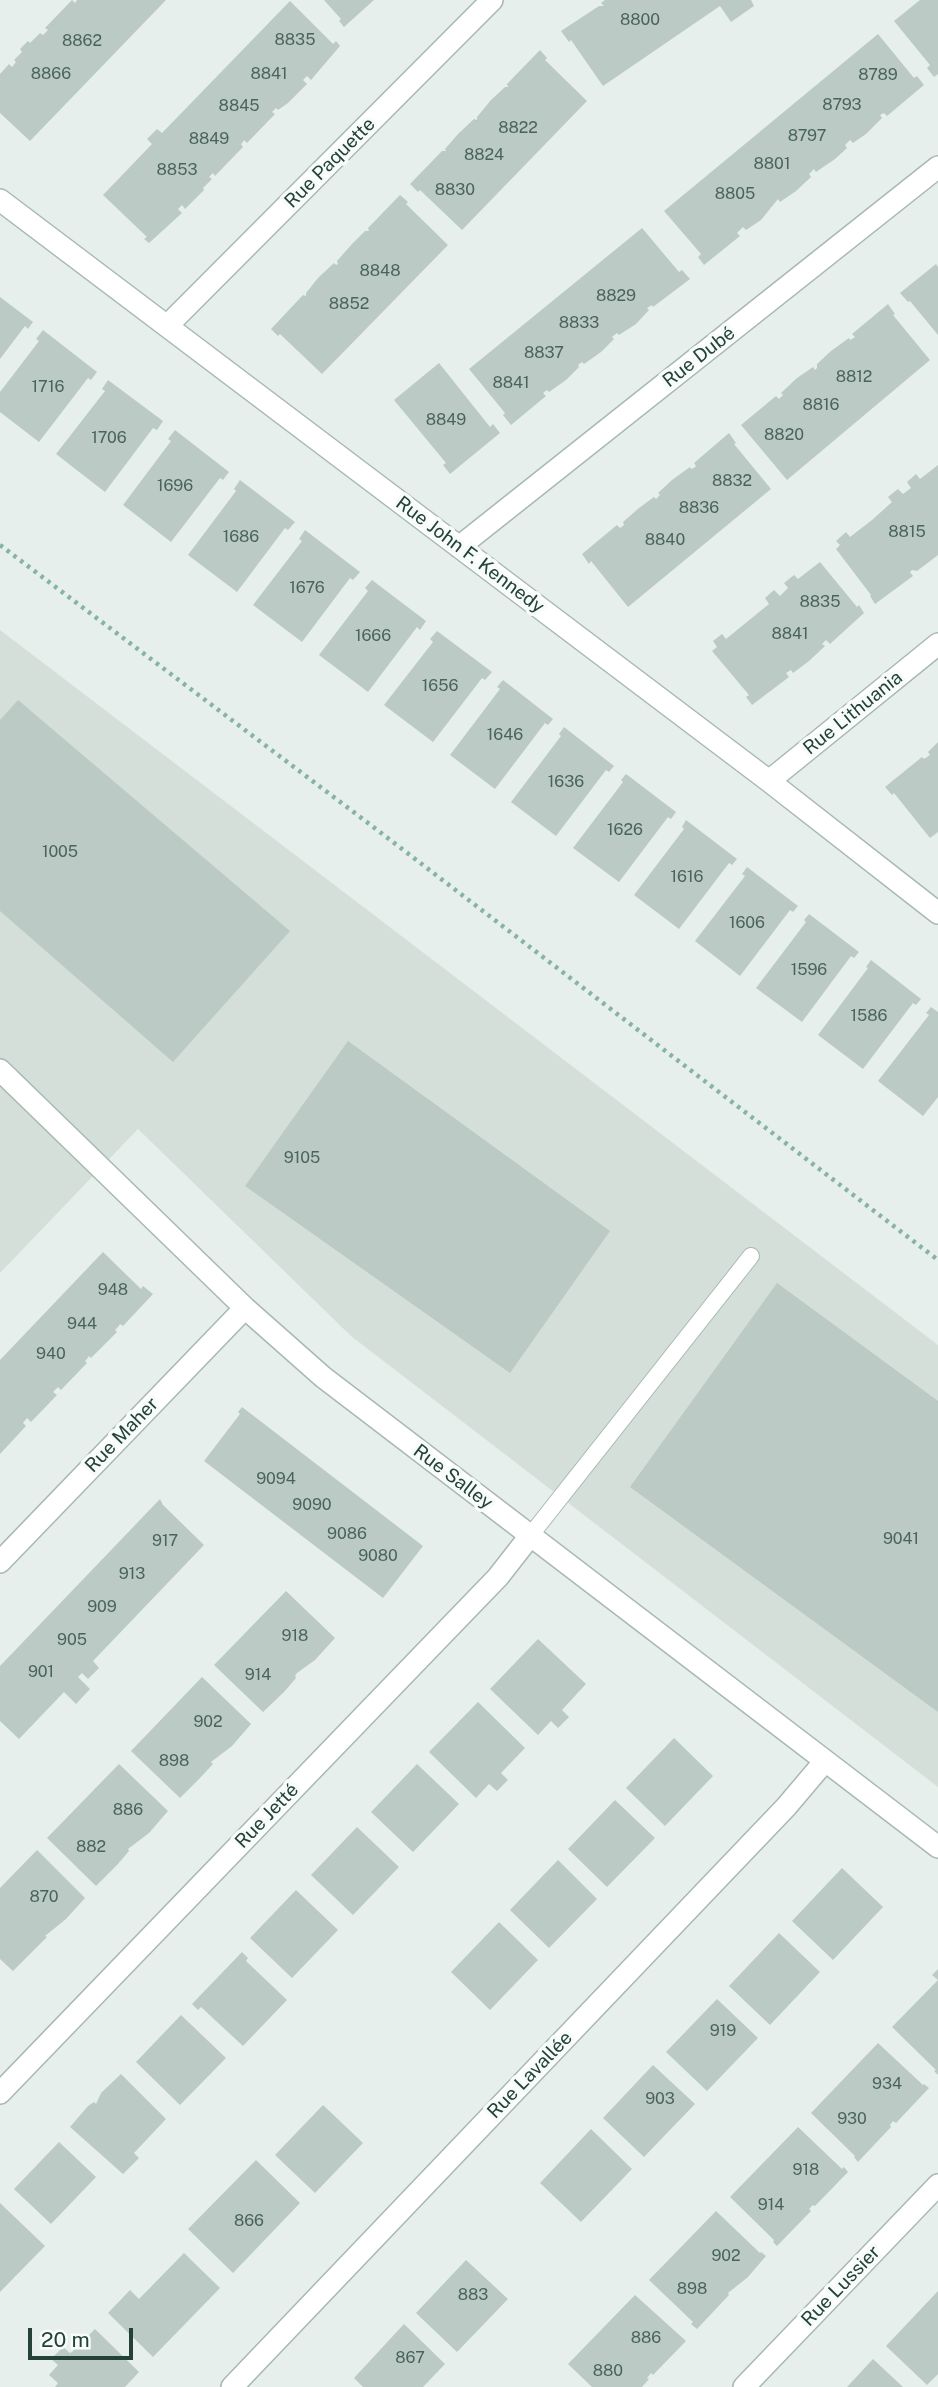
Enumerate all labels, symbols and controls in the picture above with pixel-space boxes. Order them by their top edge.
house number: 8800 [620,10,660,30]
house number: 8835 [275,30,315,50]
house number: 8862 [62,31,102,51]
house number: 8866 [31,64,71,84]
house number: 8841 [250,64,288,84]
house number: 8789 [858,65,898,85]
house number: 8793 [822,95,862,115]
house number: 8845 [219,96,259,116]
street label: Rue Paquette [280,113,380,213]
house number: 8822 [498,118,538,138]
house number: 8797 [788,126,826,146]
house number: 8849 [189,129,229,149]
house number: 8824 [464,145,504,165]
house number: 8801 [754,154,790,174]
house number: 8853 [157,160,197,180]
house number: 8830 [435,180,475,200]
house number: 8805 [715,184,755,204]
house number: 8848 [359,261,401,281]
house number: 8829 [596,286,636,306]
house number: 8852 [329,294,369,314]
house number: 8833 [559,313,599,333]
street label: Rue Dubé [658,322,740,392]
house number: 8837 [524,343,564,363]
house number: 8812 [836,367,872,387]
house number: 8841 [492,373,530,393]
house number: 1716 [32,377,64,397]
house number: 8816 [802,395,840,415]
house number: 8849 [426,410,466,430]
house number: 8820 [764,425,804,445]
house number: 1706 [91,428,127,448]
house number: 8832 [712,471,752,491]
house number: 1696 [157,476,193,496]
street label: Rue John F. Kennedy [391,492,549,618]
house number: 8836 [679,498,719,518]
house number: 8815 [888,522,926,542]
house number: 1686 [223,527,259,547]
house number: 8840 [645,530,685,550]
house number: 1676 [289,578,325,598]
house number: 8835 [800,592,840,612]
house number: 8841 [771,624,809,644]
house number: 1666 [355,626,391,646]
street label: Rue Lithuania [799,666,907,760]
house number: 1656 [422,676,458,696]
house number: 1646 [487,725,523,745]
house number: 1636 [548,772,584,792]
house number: 1626 [607,820,643,840]
house number: 1005 [42,842,78,862]
house number: 1616 [671,867,703,887]
house number: 1606 [729,913,765,933]
house number: 1596 [791,960,827,980]
house number: 1586 [851,1006,887,1026]
house number: 9105 [284,1148,320,1168]
house number: 948 [98,1280,128,1300]
house number: 944 [67,1314,97,1334]
house number: 940 [36,1344,66,1364]
street label: Rue Maher [81,1393,163,1477]
street label: Rue Salley [409,1440,497,1514]
house number: 9094 [256,1469,296,1489]
house number: 9090 [292,1495,332,1515]
house number: 9086 [327,1524,367,1544]
house number: 9041 [883,1529,919,1549]
house number: 917 [152,1531,178,1551]
house number: 9080 [358,1546,398,1566]
house number: 913 [119,1564,145,1584]
house number: 909 [87,1597,117,1617]
house number: 918 [282,1626,308,1646]
house number: 905 [57,1630,87,1650]
house number: 901 [28,1662,54,1682]
house number: 914 [245,1665,271,1685]
house number: 902 [193,1712,223,1732]
house number: 898 [159,1751,189,1771]
street label: Rue Jetté [231,1779,303,1853]
house number: 886 [113,1800,143,1820]
house number: 882 [76,1837,106,1857]
house number: 870 [29,1887,59,1907]
house number: 919 [710,2021,736,2041]
street label: Rue Lavallée [483,2027,577,2123]
house number: 934 [872,2074,902,2094]
house number: 903 [645,2089,675,2109]
house number: 930 [837,2109,867,2129]
house number: 918 [793,2160,819,2180]
house number: 914 [758,2195,784,2215]
house number: 866 [234,2211,264,2231]
street label: Rue Lussier [797,2241,885,2331]
house number: 902 [711,2246,741,2266]
house number: 898 [677,2279,707,2299]
house number: 883 [458,2285,488,2305]
scale bar [32,2314,136,2358]
text: 20 m [41,2327,90,2352]
house number: 886 [631,2328,661,2348]
house number: 867 [395,2348,425,2368]
house number: 880 [593,2361,623,2381]

